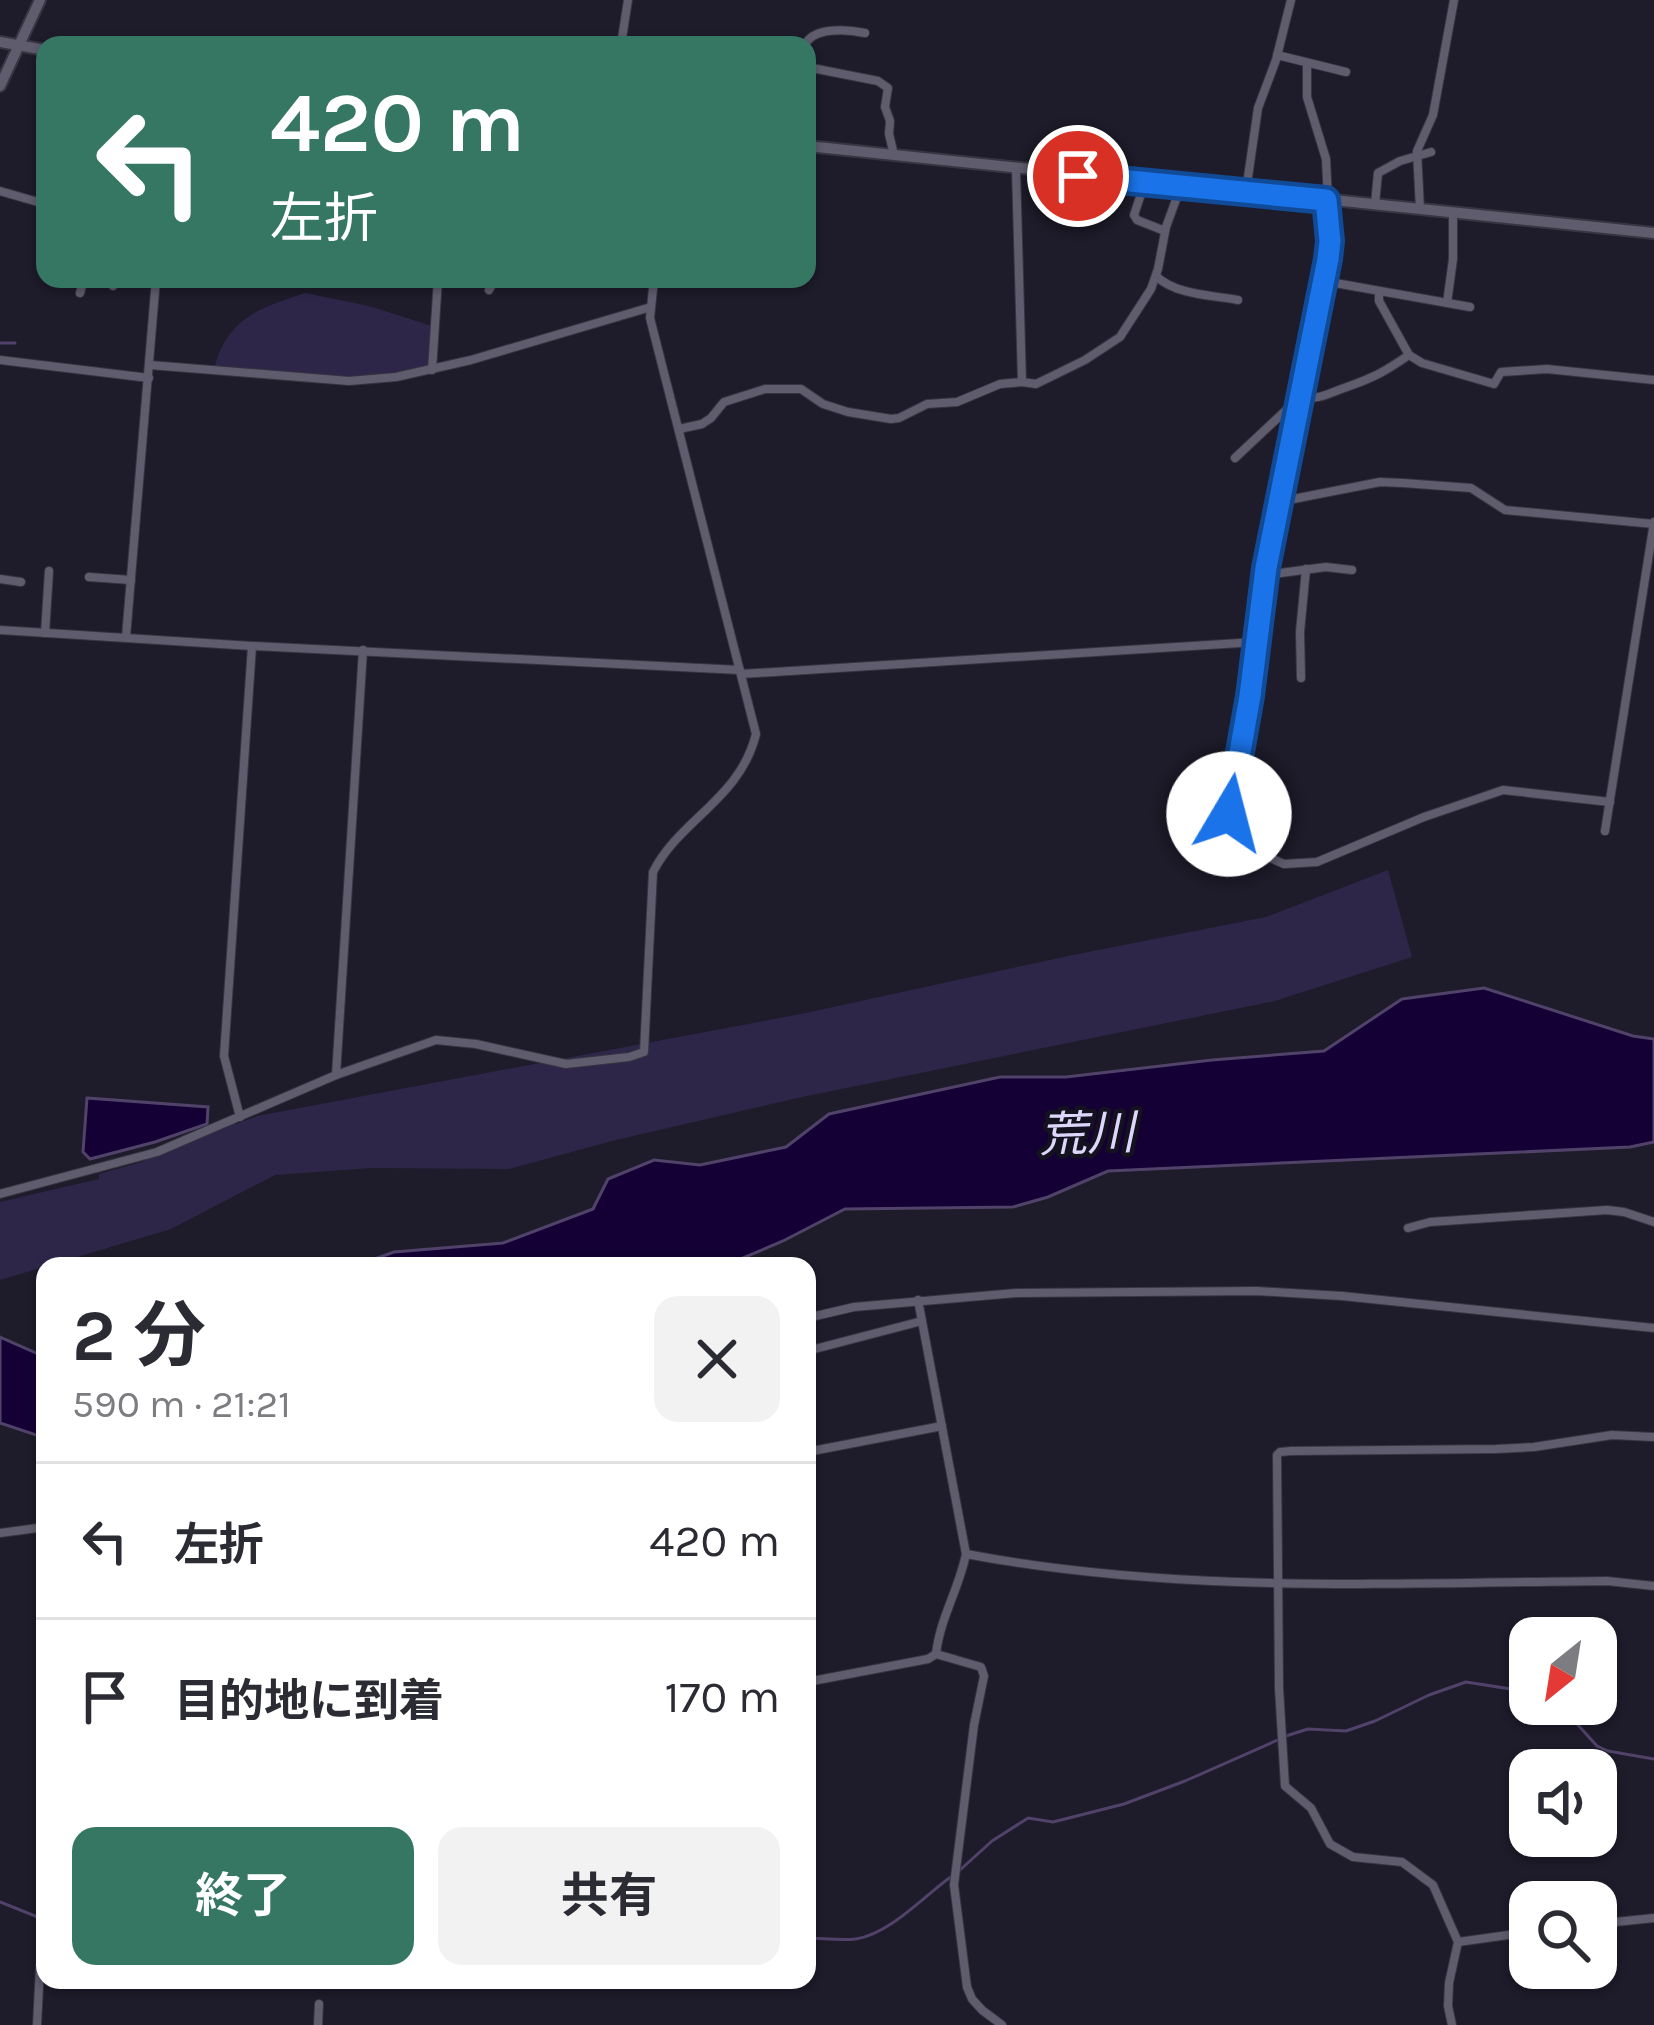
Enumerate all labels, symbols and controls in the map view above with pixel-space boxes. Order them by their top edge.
text: 420 m [270,74,525,172]
icon: left [72,84,228,240]
pin [1027,125,1129,227]
icon: arrive [1045,143,1111,209]
text: 左折 [270,187,378,251]
position arrow [1166,751,1292,877]
water label: 荒川 [1038,1104,1141,1164]
text: 2 分 [72,1294,206,1378]
button: close [654,1296,780,1422]
text: 590 m · 21:21 [72,1381,291,1427]
icon: left [72,1508,138,1574]
text: 420 m [649,1515,780,1567]
text: 左折 [174,1519,264,1571]
north arrow [1509,1617,1617,1725]
map controls [1509,1617,1617,1989]
icon: arrive [72,1664,138,1730]
text: 170 m [665,1671,780,1723]
text: 目的地に到着 [174,1675,444,1727]
button: sound [1509,1749,1617,1857]
button: 終了 [72,1827,414,1965]
button: 共有 [438,1827,780,1965]
button: search [1509,1881,1617,1989]

